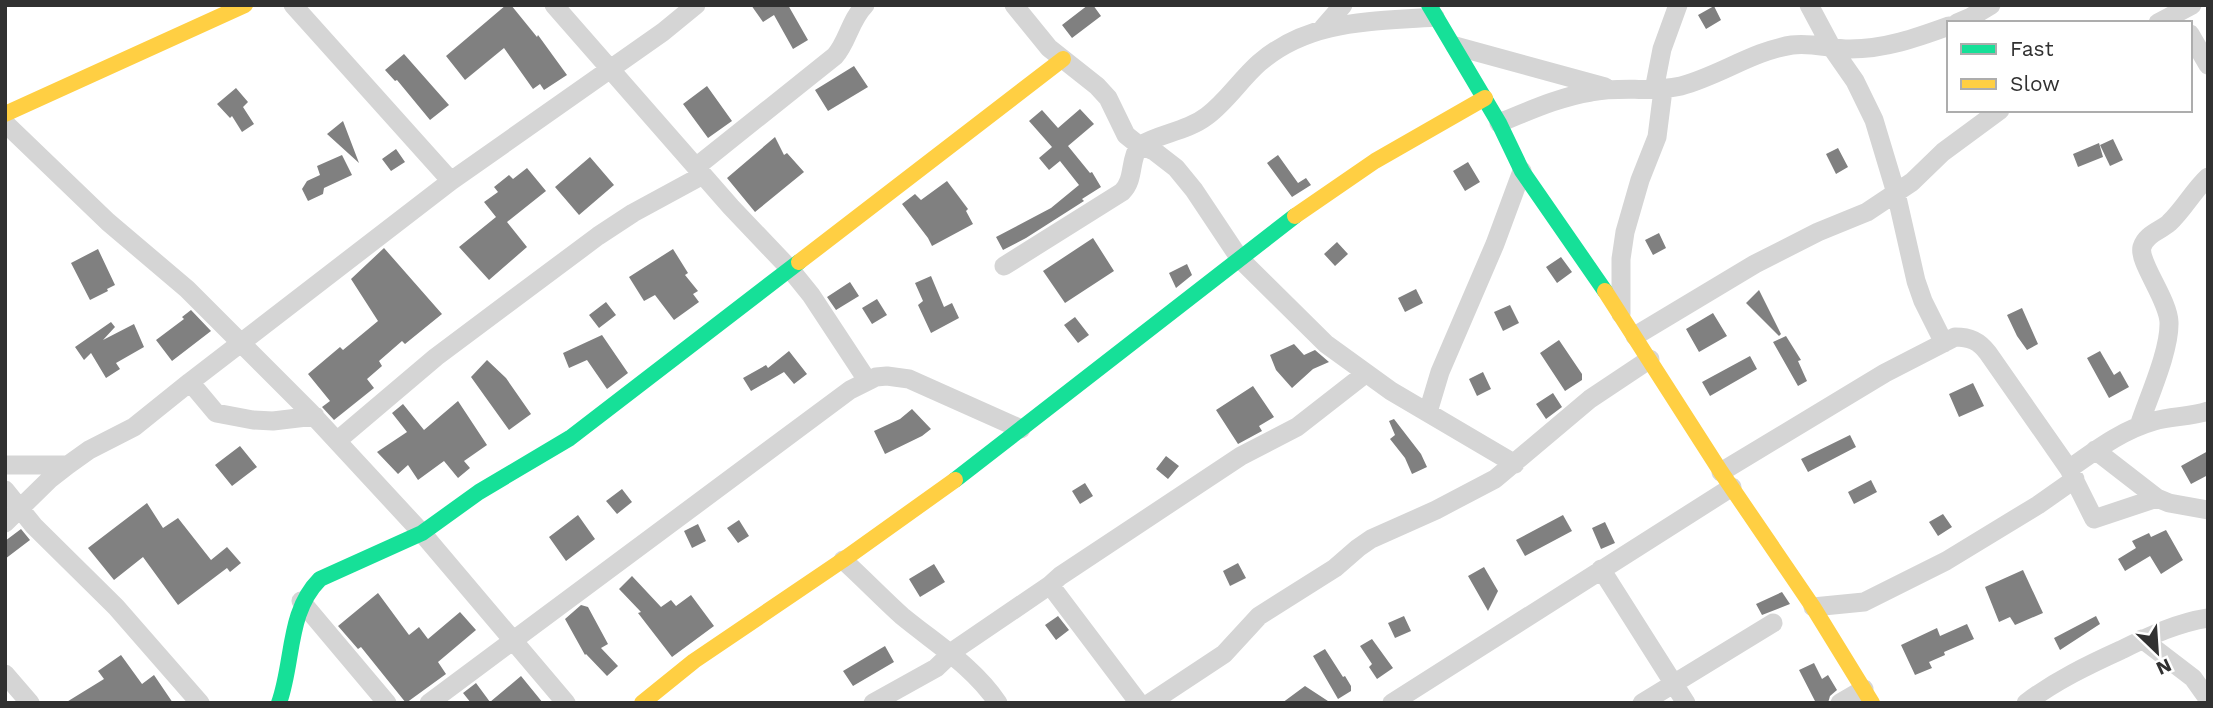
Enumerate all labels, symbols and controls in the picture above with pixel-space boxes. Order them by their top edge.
legend [1947,21,2192,112]
text: Fast [2010,36,2054,61]
text: Slow [2010,71,2060,96]
north arrow [2122,617,2192,687]
text: N [2153,654,2175,680]

